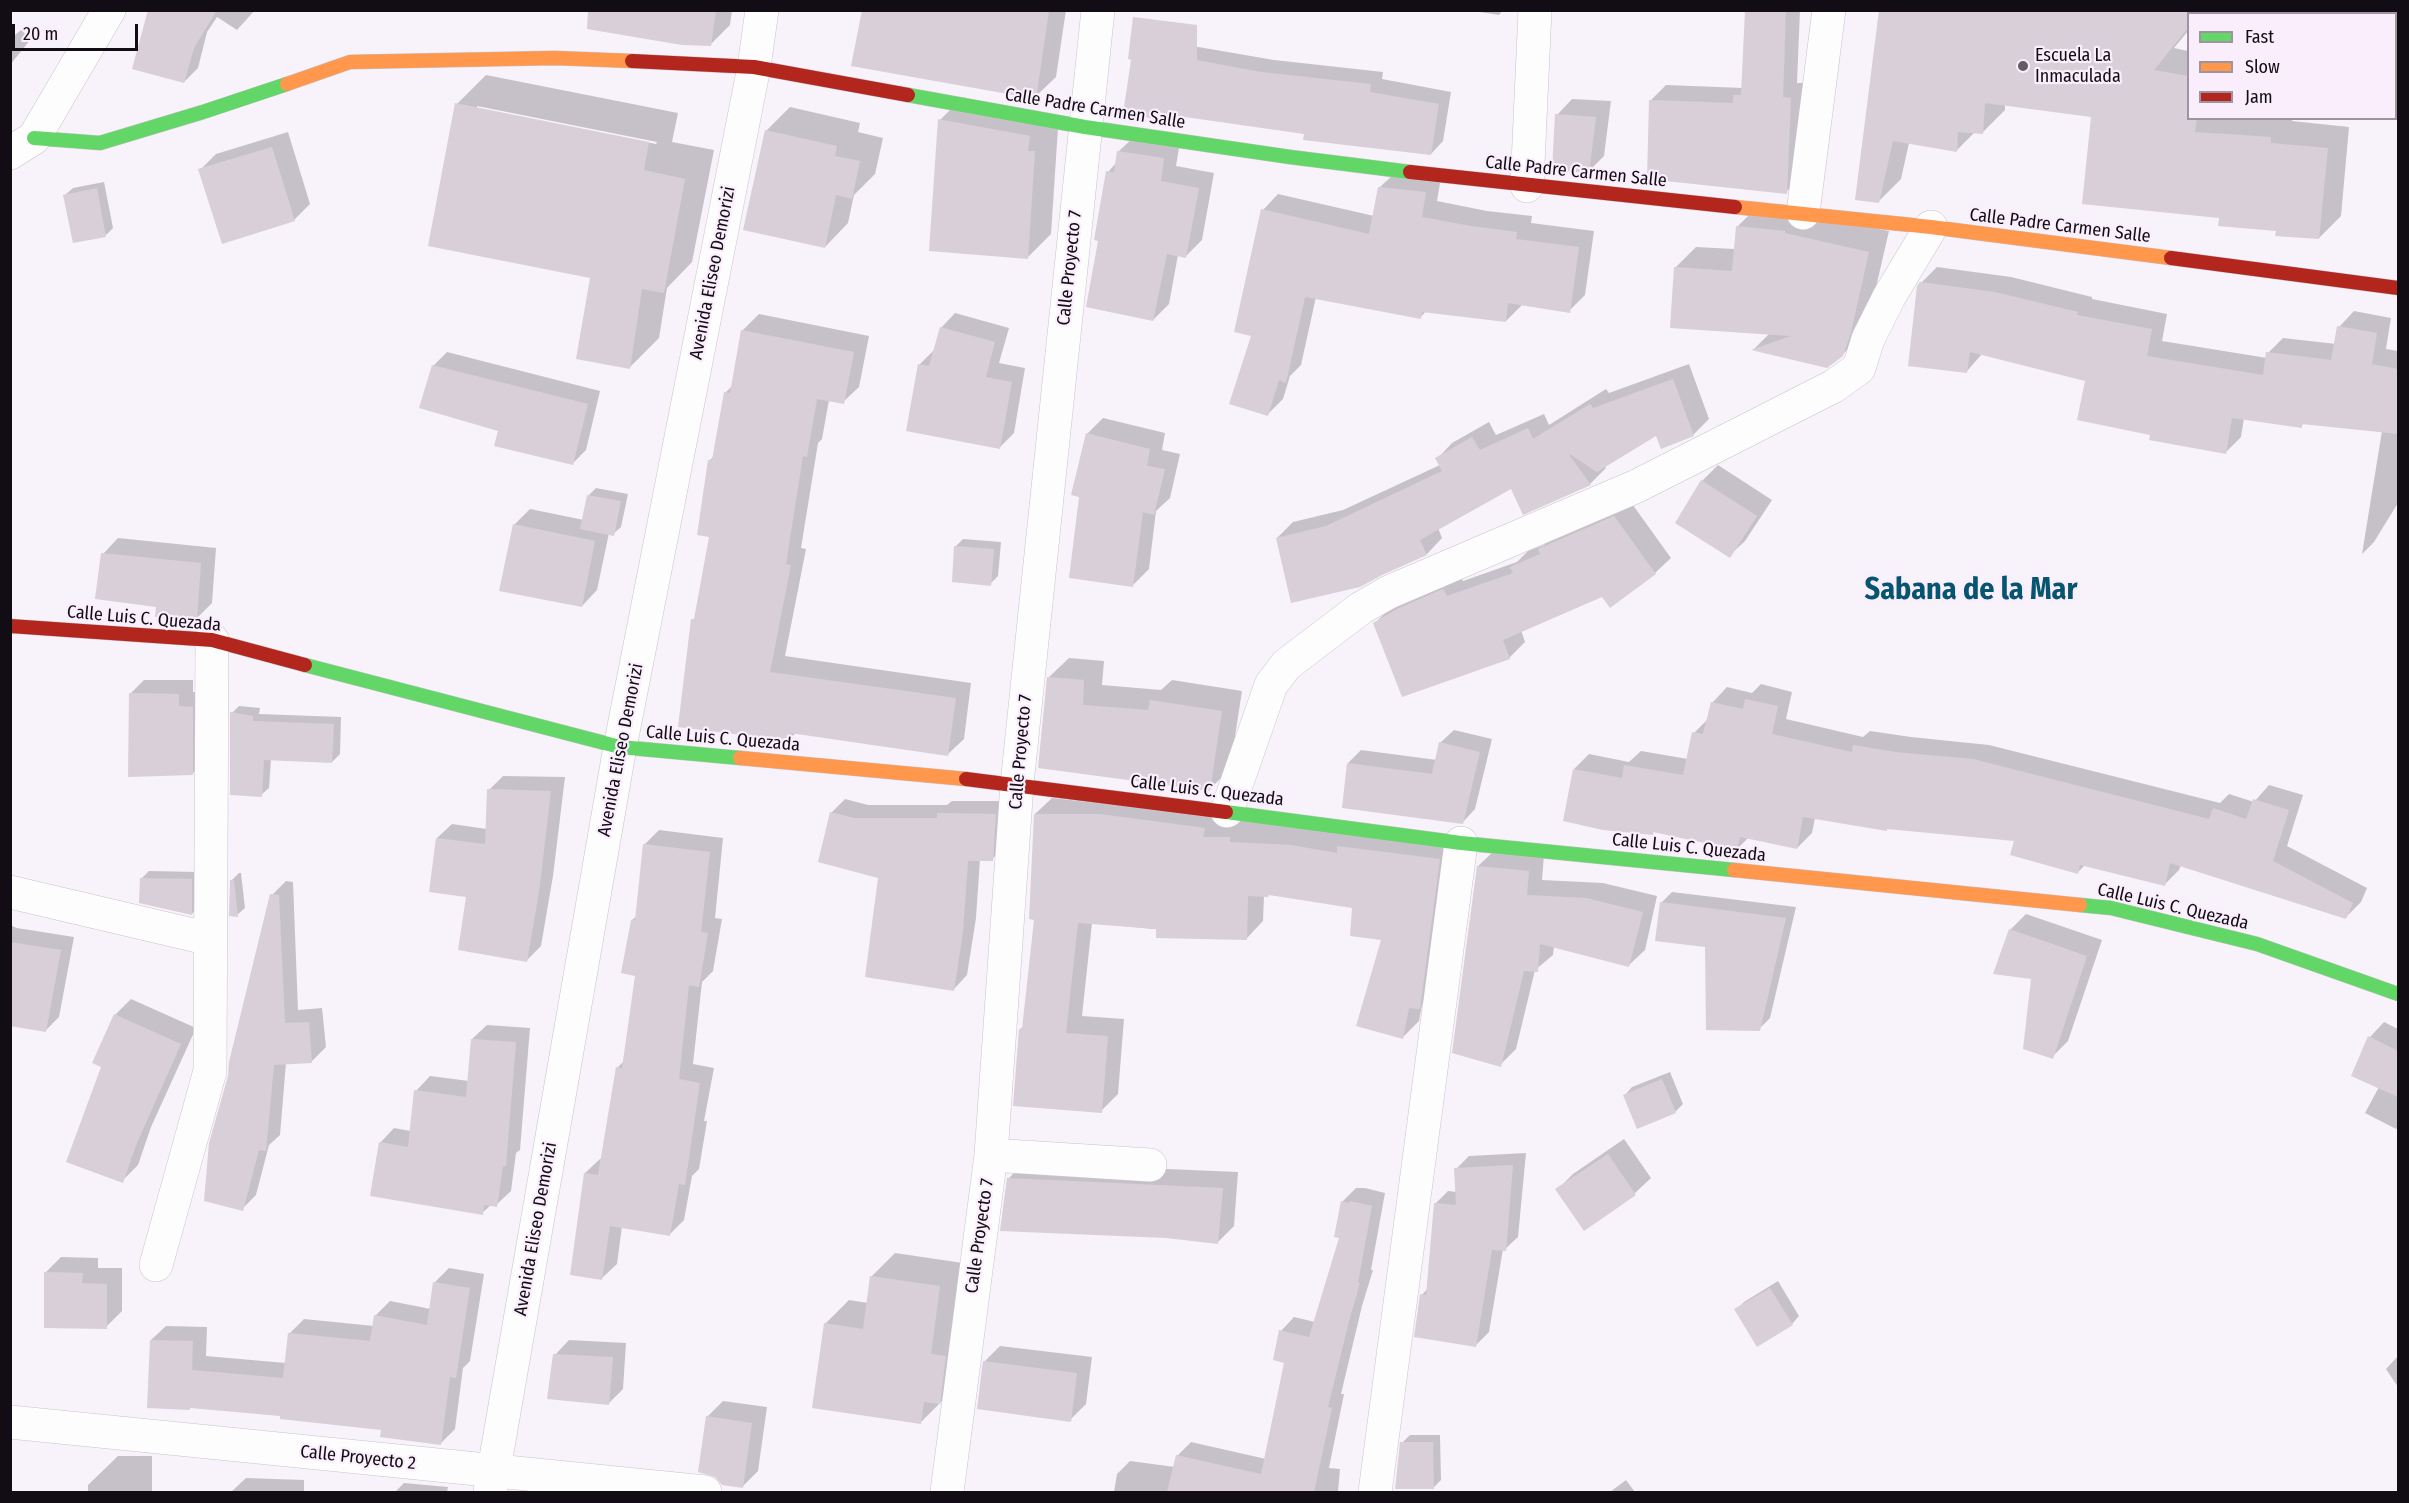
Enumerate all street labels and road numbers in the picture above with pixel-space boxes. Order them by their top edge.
street label: Calle Padre Carmen Salle [1003,84,1187,134]
street label: Calle Padre Carmen Salle [1484,152,1668,192]
street label: Avenida Eliseo Demorizi [686,185,740,361]
street label: Calle Padre Carmen Salle [1968,204,2152,248]
street label: Calle Proyecto 7 [1053,209,1087,327]
street label: Calle Luis C. Quezada [66,602,222,636]
street label: Avenida Eliseo Demorizi [594,662,648,838]
street label: Calle Proyecto 7 [1005,694,1037,810]
street label: Calle Luis C. Quezada [645,722,801,756]
street label: Calle Luis C. Quezada [1129,771,1285,811]
street label: Calle Luis C. Quezada [1611,829,1767,867]
street label: Calle Luis C. Quezada [2095,879,2251,935]
street label: Avenida Eliseo Demorizi [510,1140,562,1318]
street label: Calle Proyecto 7 [961,1177,999,1295]
street label: Calle Proyecto 2 [299,1441,417,1475]

